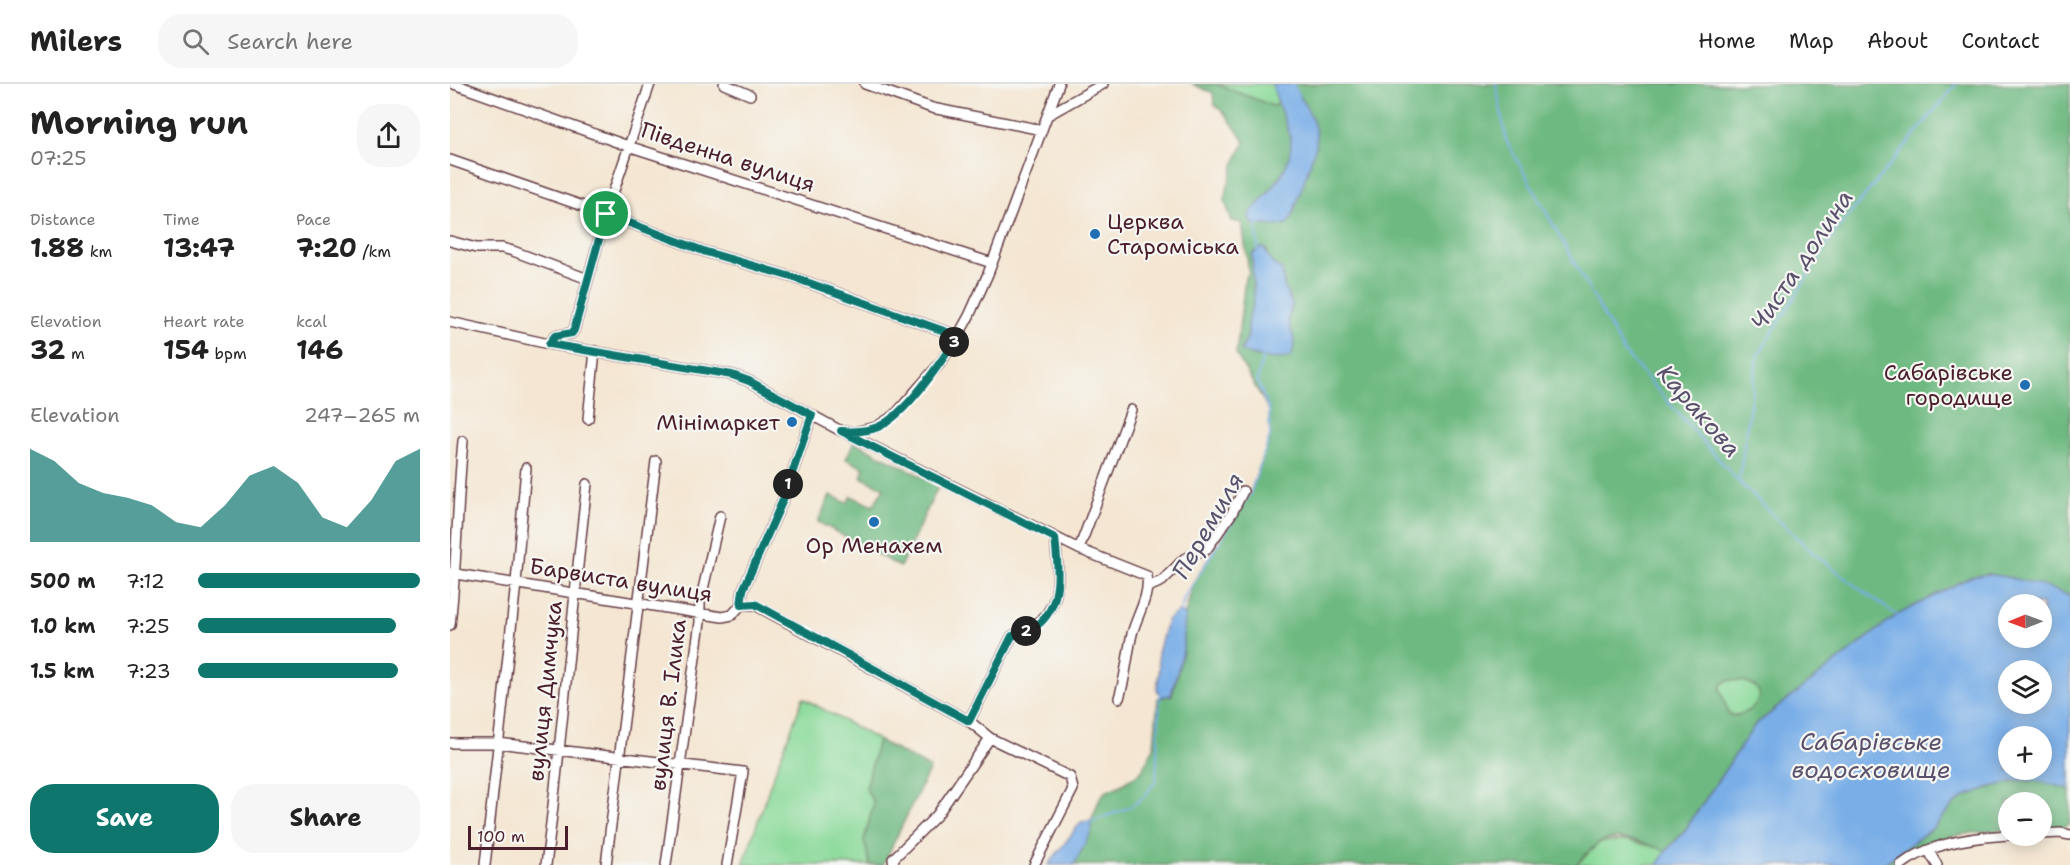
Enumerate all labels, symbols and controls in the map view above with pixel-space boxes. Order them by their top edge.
search box [158,14,578,68]
text: Milers [30,22,122,60]
icon: search [179,25,212,58]
text: Search here [227,27,353,56]
text: Home [1698,27,1756,55]
text: Map [1789,27,1834,55]
text: About [1867,27,1928,55]
text: Contact [1961,27,2040,55]
text: Morning run [30,100,248,145]
button: share [357,104,420,167]
street label: Південна вулиця [637,115,819,199]
text: 07:25 [30,145,87,171]
water label: Чиста долина [1743,184,1861,336]
pin [580,188,631,239]
icon: arrive [589,197,622,230]
place label: Церква Староміська [1107,207,1239,261]
text: Distance [30,209,96,230]
text: Time [163,209,200,230]
text: Pace [296,209,331,230]
marker: Церква Староміська [1088,227,1102,241]
text: 1.88 [30,230,84,265]
text: 13:47 [163,230,235,265]
text: 7:20 [296,230,357,265]
text: km [84,241,112,262]
text: /km [357,241,391,262]
text: Elevation [30,311,102,332]
text: Heart rate [163,311,245,332]
text: kcal [296,311,327,332]
pin: 3 [939,327,969,357]
text: 3 [948,331,960,352]
text: 32 [30,332,65,367]
text: 154 [163,332,209,367]
text: 146 [296,332,344,367]
text: m [65,343,85,364]
text: bpm [209,343,247,364]
water label: Каракова [1650,358,1748,464]
place label: Сабарівське городище [1884,358,2013,412]
marker: Сабарівське городище [2018,378,2032,392]
text: Elevation [30,402,120,428]
text: 247–265 m [304,402,420,428]
place label: Мінімаркет [656,408,781,437]
marker: Мінімаркет [785,415,799,429]
water label: Перемиля [1165,467,1251,585]
pin: 1 [773,469,803,499]
text: 1 [784,473,792,494]
marker: Ор Менахем [867,515,881,529]
place label: Ор Менахем [805,531,943,560]
street label: Барвиста вулиця [528,551,714,609]
text: 500 m [30,568,96,594]
text: 7:12 [126,568,165,594]
north arrow [1998,594,2052,648]
map controls [1998,594,2052,846]
street label: вулиця Димчука [521,599,569,783]
text: 1.0 km [30,613,95,639]
text: 7:25 [126,613,170,639]
pin: 2 [1011,616,1041,646]
street label: вулиця В. Ілика [643,617,693,792]
text: 2 [1020,620,1032,641]
text: 1.5 km [30,658,94,684]
text: 7:23 [126,658,171,684]
button: layers [1998,660,2052,714]
water label: Сабарівське водосховище [1791,726,1951,786]
button: + [1998,726,2052,780]
button: Save [30,784,219,853]
button: Share [231,784,420,853]
button: − [1998,792,2052,846]
scale bar [468,823,568,850]
text: 100 m [477,826,525,847]

